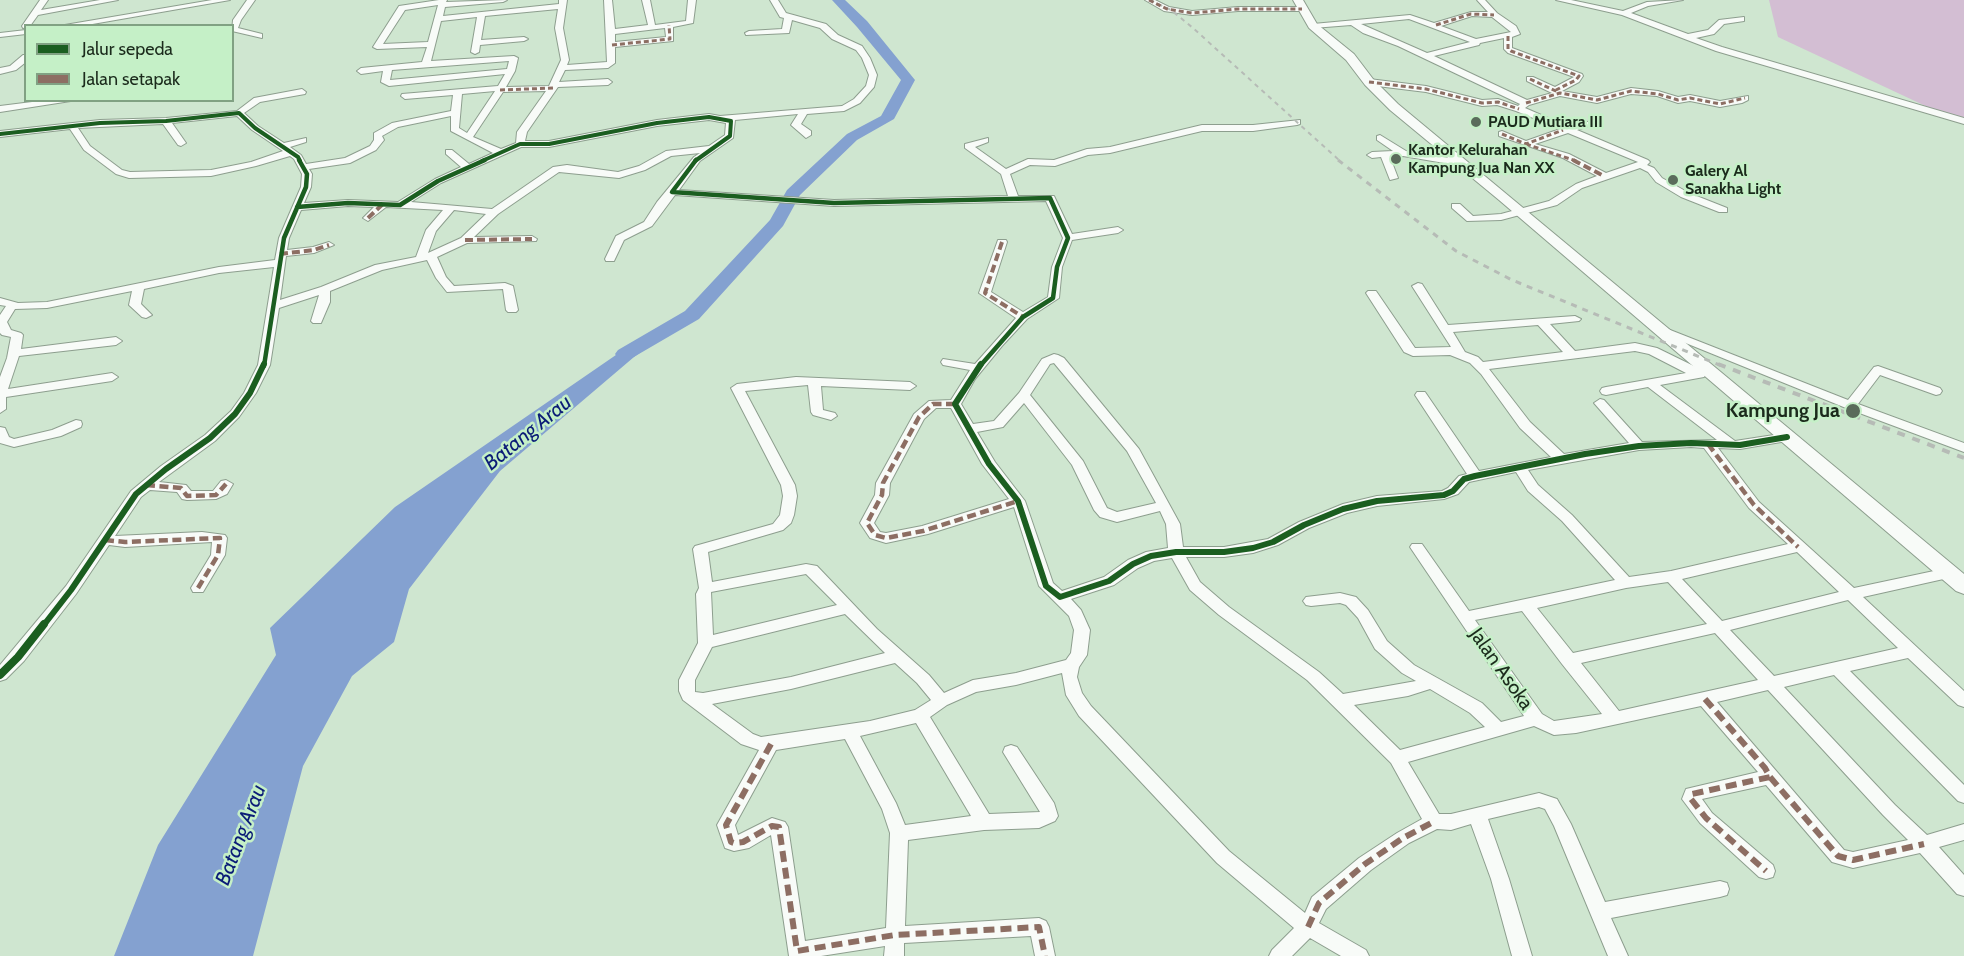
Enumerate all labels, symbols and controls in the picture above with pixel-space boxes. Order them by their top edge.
legend [24,24,234,102]
text: Jalur sepeda [82,38,173,60]
text: Jalan setapak [82,68,180,90]
place label: PAUD Mutiara III [1488,112,1603,132]
marker: PAUD Mutiara III [1469,115,1483,129]
place label: Kantor Kelurahan Kampung Jua Nan XX [1408,140,1555,178]
marker: Kantor Kelurahan Kampung Jua Nan XX [1389,152,1403,166]
place label: Galery Al Sanakha Light [1685,161,1781,199]
marker: Galery Al Sanakha Light [1666,173,1680,187]
water label: Batang Arau [479,390,577,476]
place label: Kampung Jua [1726,399,1840,423]
marker: Kampung Jua [1844,402,1862,420]
street label: Jalan Asoka [1464,623,1538,715]
water label: Batang Arau [210,781,272,889]

